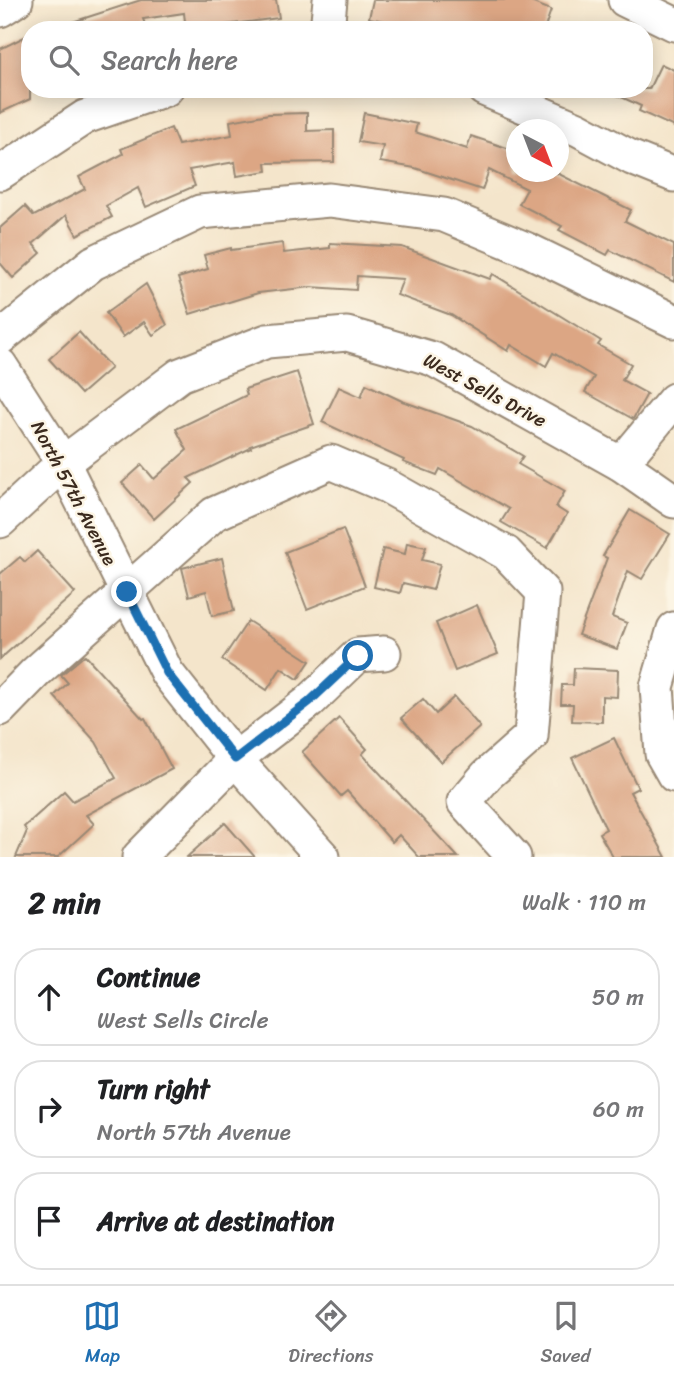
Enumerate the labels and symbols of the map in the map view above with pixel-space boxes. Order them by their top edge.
north arrow [506,119,569,182]
street label: West Sells Drive [417,344,553,437]
street label: North 57th Avenue [22,415,126,571]
route end [111,576,142,607]
route start [342,640,373,671]

